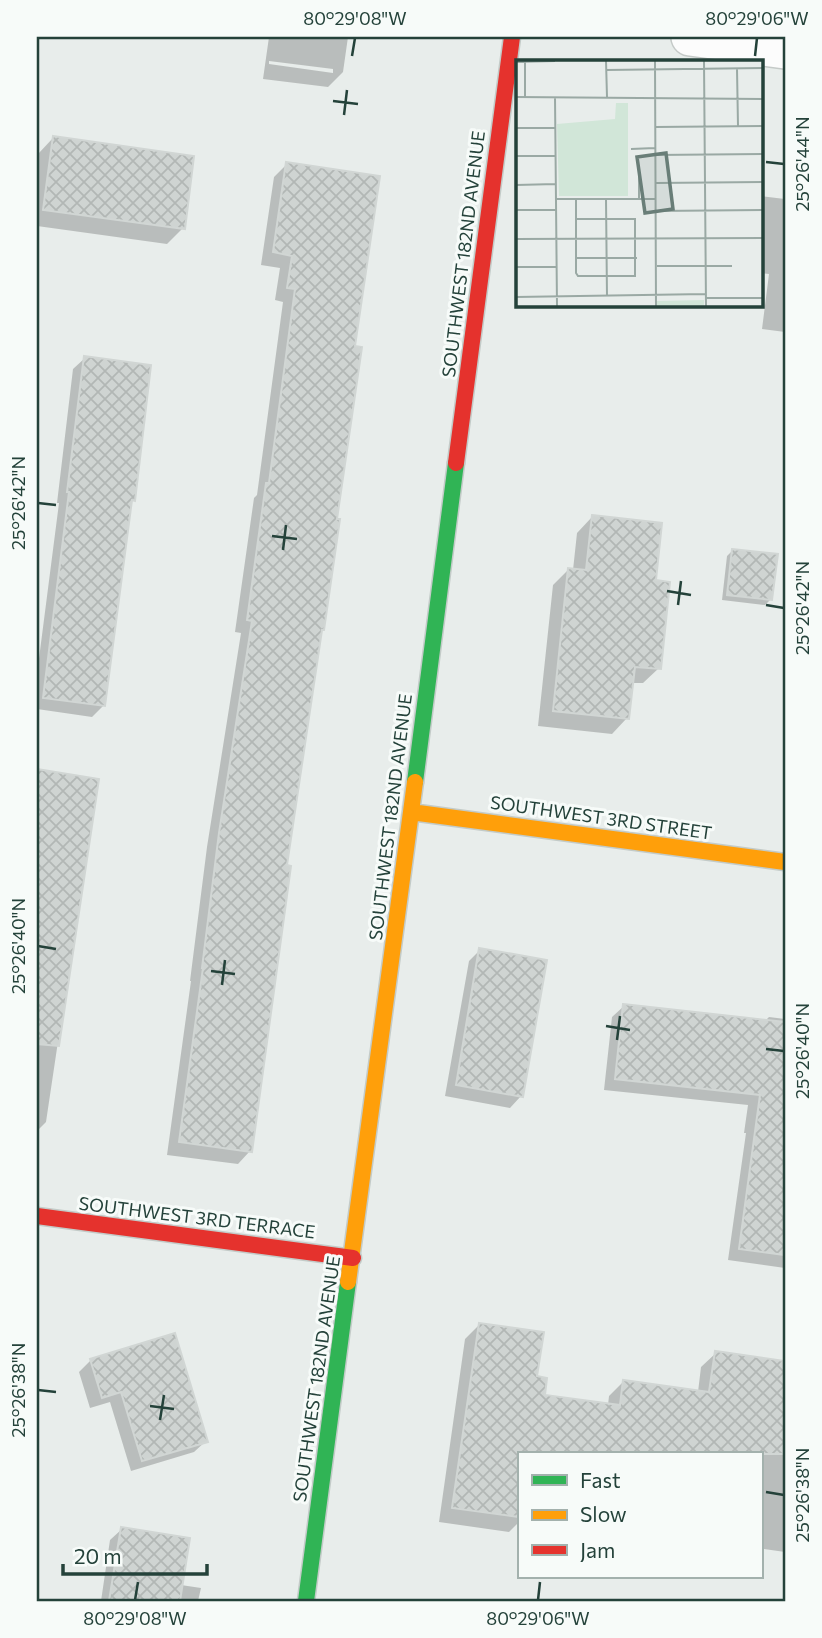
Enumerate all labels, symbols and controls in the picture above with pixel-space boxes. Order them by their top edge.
text: 80°29'08"W [303,7,407,29]
text: 80°29'06"W [705,7,809,29]
inset map [516,60,762,306]
text: 25°26'44"N [791,116,813,212]
street label: SOUTHWEST 182ND AVENUE [437,129,489,378]
text: 25°26'42"N [7,456,29,550]
text: 25°26'42"N [791,561,813,655]
street label: SOUTHWEST 182ND AVENUE [364,692,416,941]
street label: SOUTHWEST 3RD STREET [489,791,713,843]
text: 25°26'40"N [7,898,29,994]
text: 25°26'40"N [791,1003,813,1099]
street label: SOUTHWEST 3RD TERRACE [78,1192,317,1242]
street label: SOUTHWEST 182ND AVENUE [288,1254,344,1503]
text: 25°26'38"N [7,1343,29,1437]
text: 25°26'38"N [791,1448,813,1542]
legend [518,1452,762,1578]
text: Fast [580,1467,621,1492]
text: Slow [580,1501,627,1526]
scale bar [63,1533,206,1577]
text: Jam [580,1537,615,1562]
text: 20 m [74,1543,122,1568]
text: 80°29'08"W [83,1607,187,1629]
text: 80°29'06"W [486,1607,590,1629]

